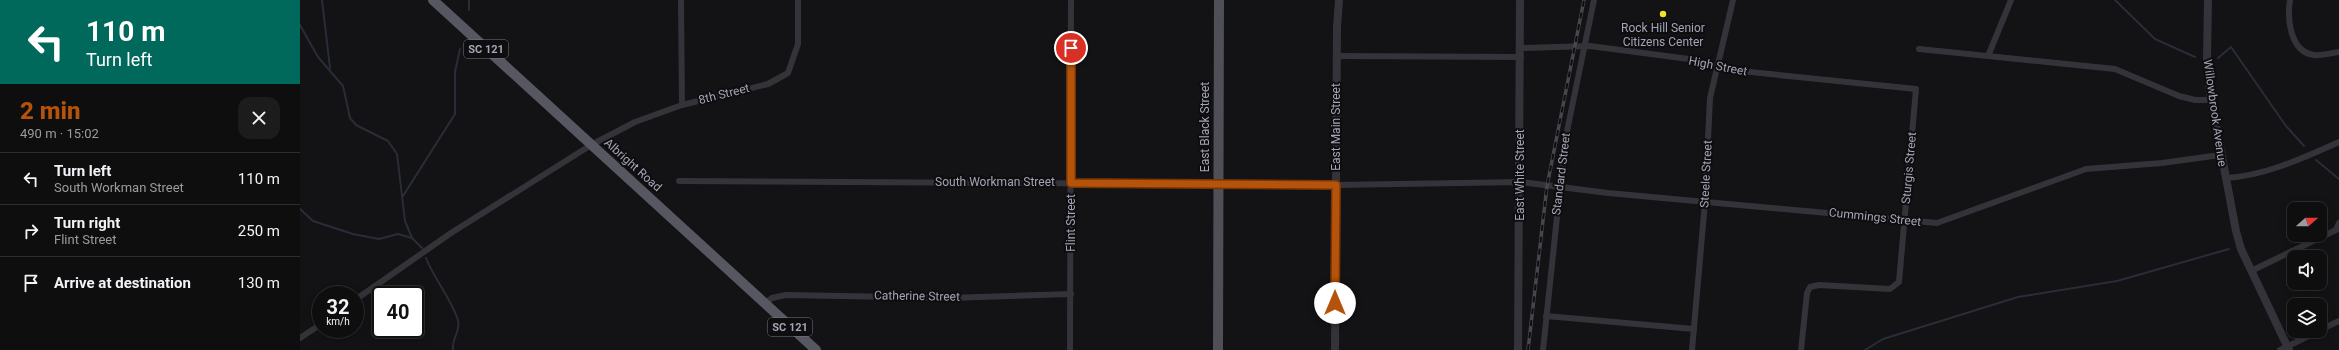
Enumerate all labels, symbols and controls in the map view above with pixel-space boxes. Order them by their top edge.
marker: Rock Hill Senior Citizens Center [1658,9,1668,19]
text: 110 m [86,15,165,48]
icon: left [20,16,72,68]
place label: Rock Hill Senior Citizens Center [1621,21,1705,49]
pin [1054,31,1088,65]
icon: arrive [1060,37,1082,59]
road number: SC 121 [464,40,508,58]
text: Turn left [86,49,152,70]
street label: High Street [1687,53,1749,79]
street label: Willowbrook Avenue [2201,59,2229,167]
street label: 8th Street [697,81,751,107]
street label: East Black Street [1198,82,1212,172]
street label: East Main Street [1329,83,1343,171]
text: 2 min [20,97,81,125]
button: close [238,97,280,139]
text: 490 m · 15:02 [20,126,99,141]
street label: East White Street [1513,129,1527,221]
street label: Sturgis Street [1899,131,1919,205]
street label: Standard Street [1549,132,1573,216]
street label: Albright Road [601,136,665,194]
street label: Steele Street [1697,140,1715,208]
text: Turn left [54,162,111,180]
icon: left [20,168,42,190]
text: 110 m [238,170,280,188]
street label: South Workman Street [935,175,1055,189]
text: South Workman Street [54,180,184,195]
street label: Flint Street [1064,194,1078,252]
north arrow [2287,202,2327,242]
map controls [2287,202,2327,338]
street label: Cummings Street [1828,205,1922,229]
text: Turn right [54,214,120,232]
icon: right [20,220,42,242]
text: 250 m [238,222,280,240]
text: Flint Street [54,232,116,247]
button: sound [2287,250,2327,290]
icon: arrive [20,272,42,294]
text: Arrive at destination [54,274,191,292]
text: 130 m [238,274,280,292]
position arrow [1314,282,1356,324]
speed limit sign: 40 [372,286,424,338]
street label: Catherine Street [874,288,960,304]
text: 32 [327,295,349,319]
button: layers [2287,298,2327,338]
text: km/h [326,316,350,327]
road number: SC 121 [768,318,812,336]

